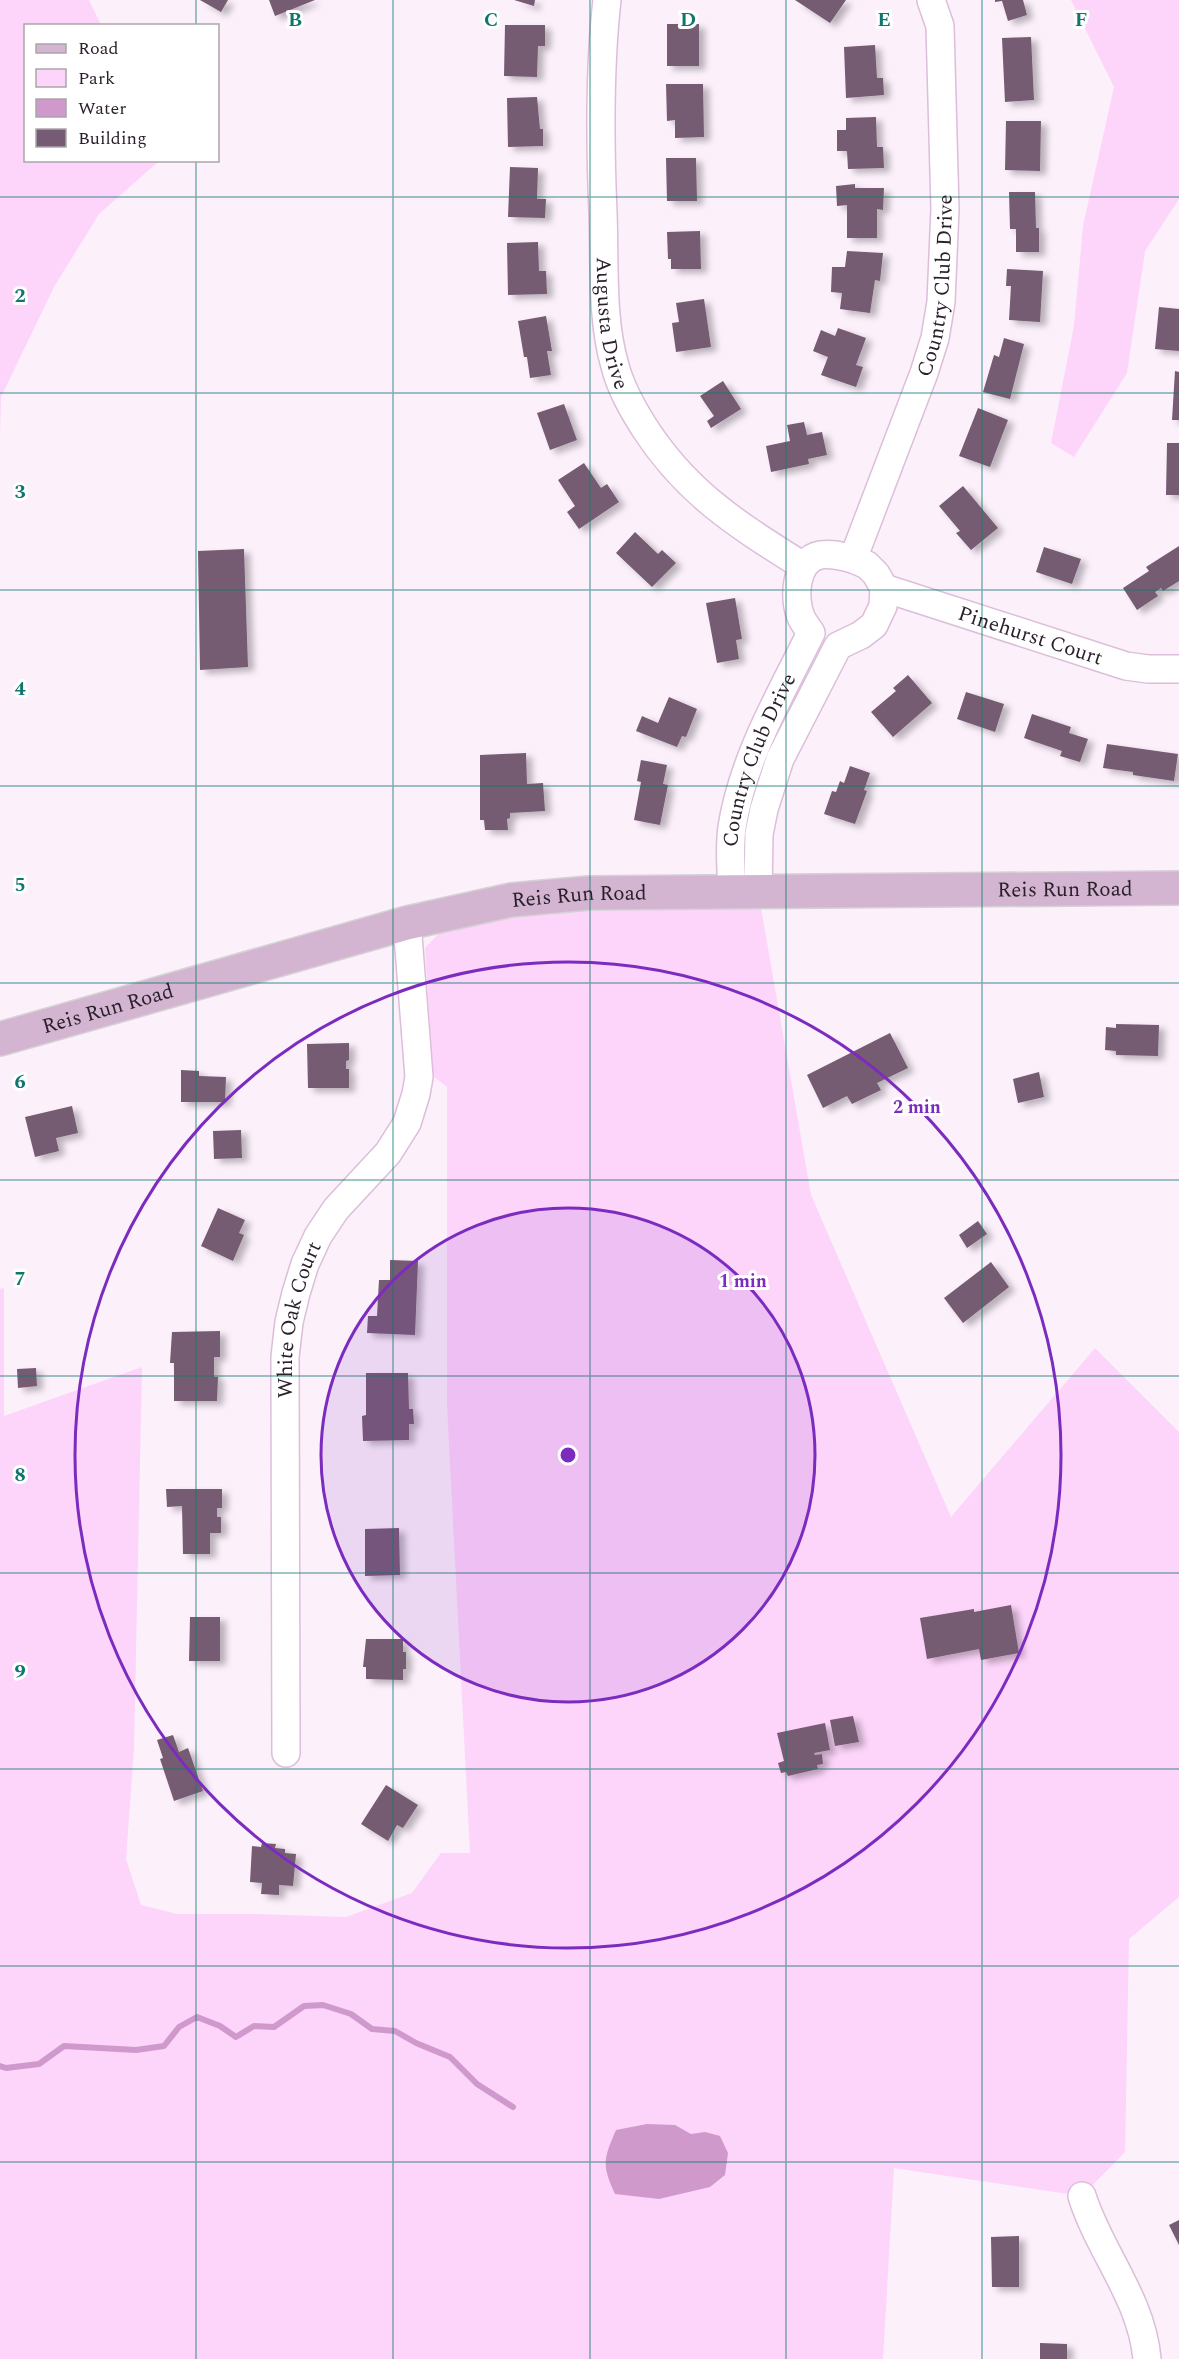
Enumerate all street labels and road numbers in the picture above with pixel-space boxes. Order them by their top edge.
street label: Country Club Drive [909,194,962,381]
street label: Augusta Drive [587,257,637,395]
street label: Pinehurst Court [954,598,1107,675]
street label: Country Club Drive [715,668,805,848]
street label: Reis Run Road [997,873,1133,907]
street label: Reis Run Road [510,878,647,917]
street label: Reis Run Road [38,975,178,1043]
street label: White Oak Court [270,1236,330,1398]

